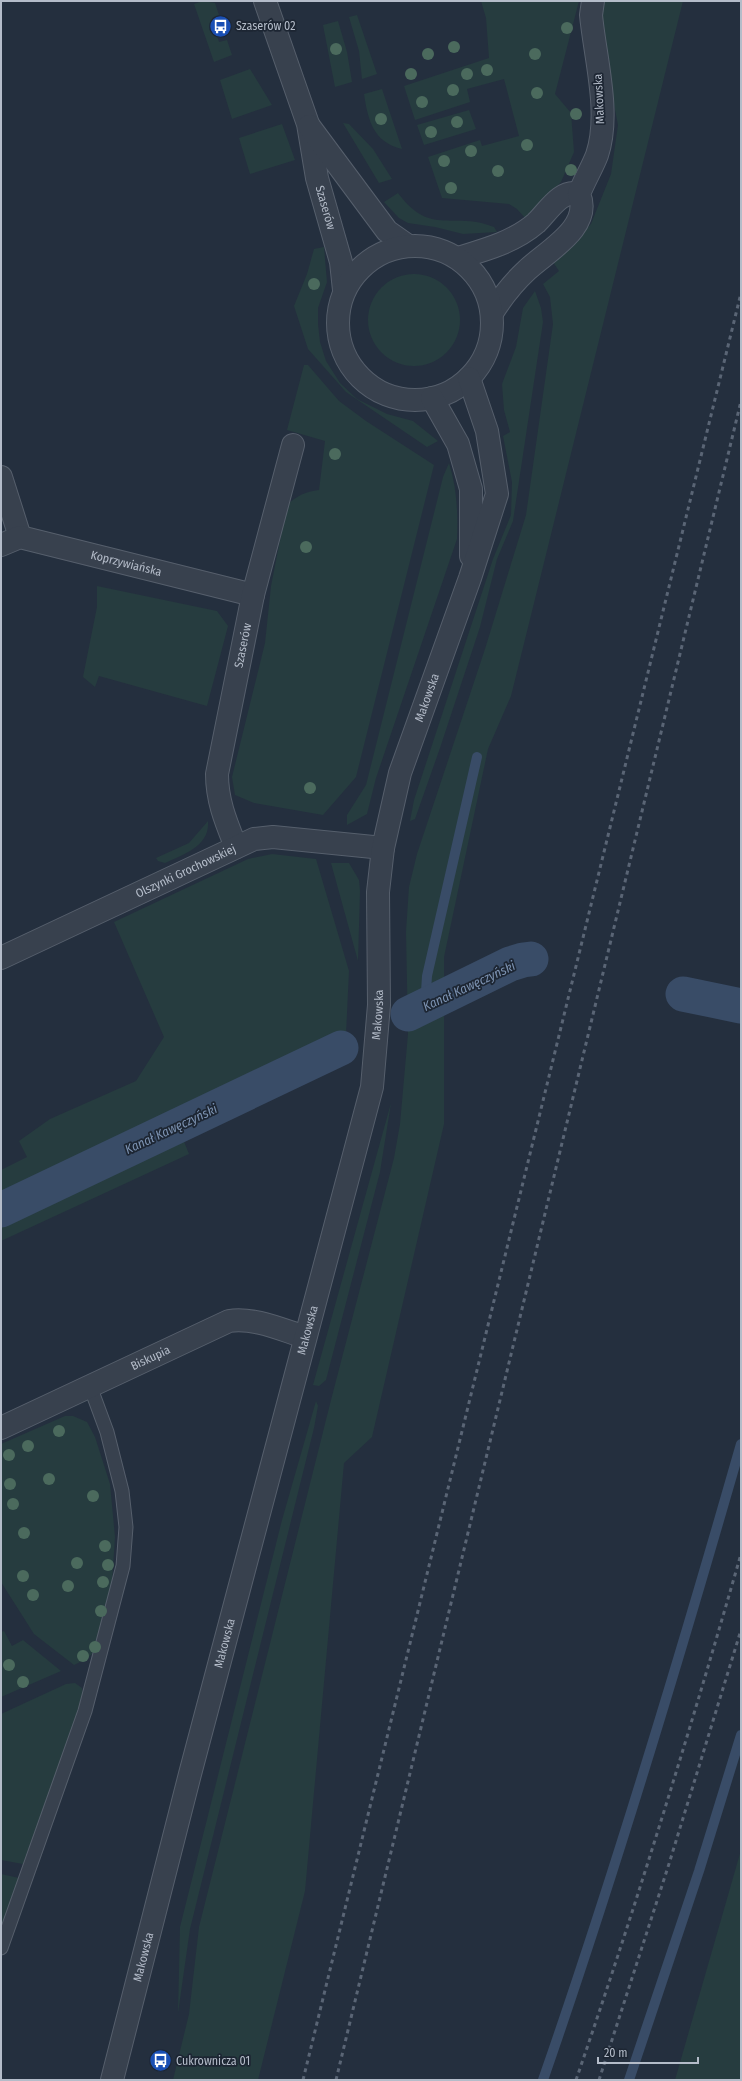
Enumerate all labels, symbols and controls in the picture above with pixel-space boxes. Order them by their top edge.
bus stop icon: Szaserów 02 [207,13,233,39]
place label: Szaserów 02 [236,19,296,33]
street label: Makowska [591,73,607,125]
street label: Szaserów [313,184,338,232]
street label: Koprzywiańska [89,548,163,579]
street label: Szaserów [232,622,254,669]
street label: Makowska [412,671,442,724]
street label: Olszynki Grochowskiej [133,842,238,901]
water label: Kanał Kawęczyński [421,958,518,1014]
street label: Makowska [369,989,386,1041]
water label: Kanał Kawęczyński [123,1101,220,1157]
street label: Makowska [294,1304,321,1356]
street label: Biskupia [128,1343,172,1373]
street label: Makowska [211,1617,238,1670]
street label: Makowska [130,1931,156,1983]
scale bar [598,2039,698,2065]
text: 20 m [604,2046,628,2060]
bus stop icon: Cukrownicza 01 [148,2048,174,2074]
place label: Cukrownicza 01 [176,2054,250,2068]

